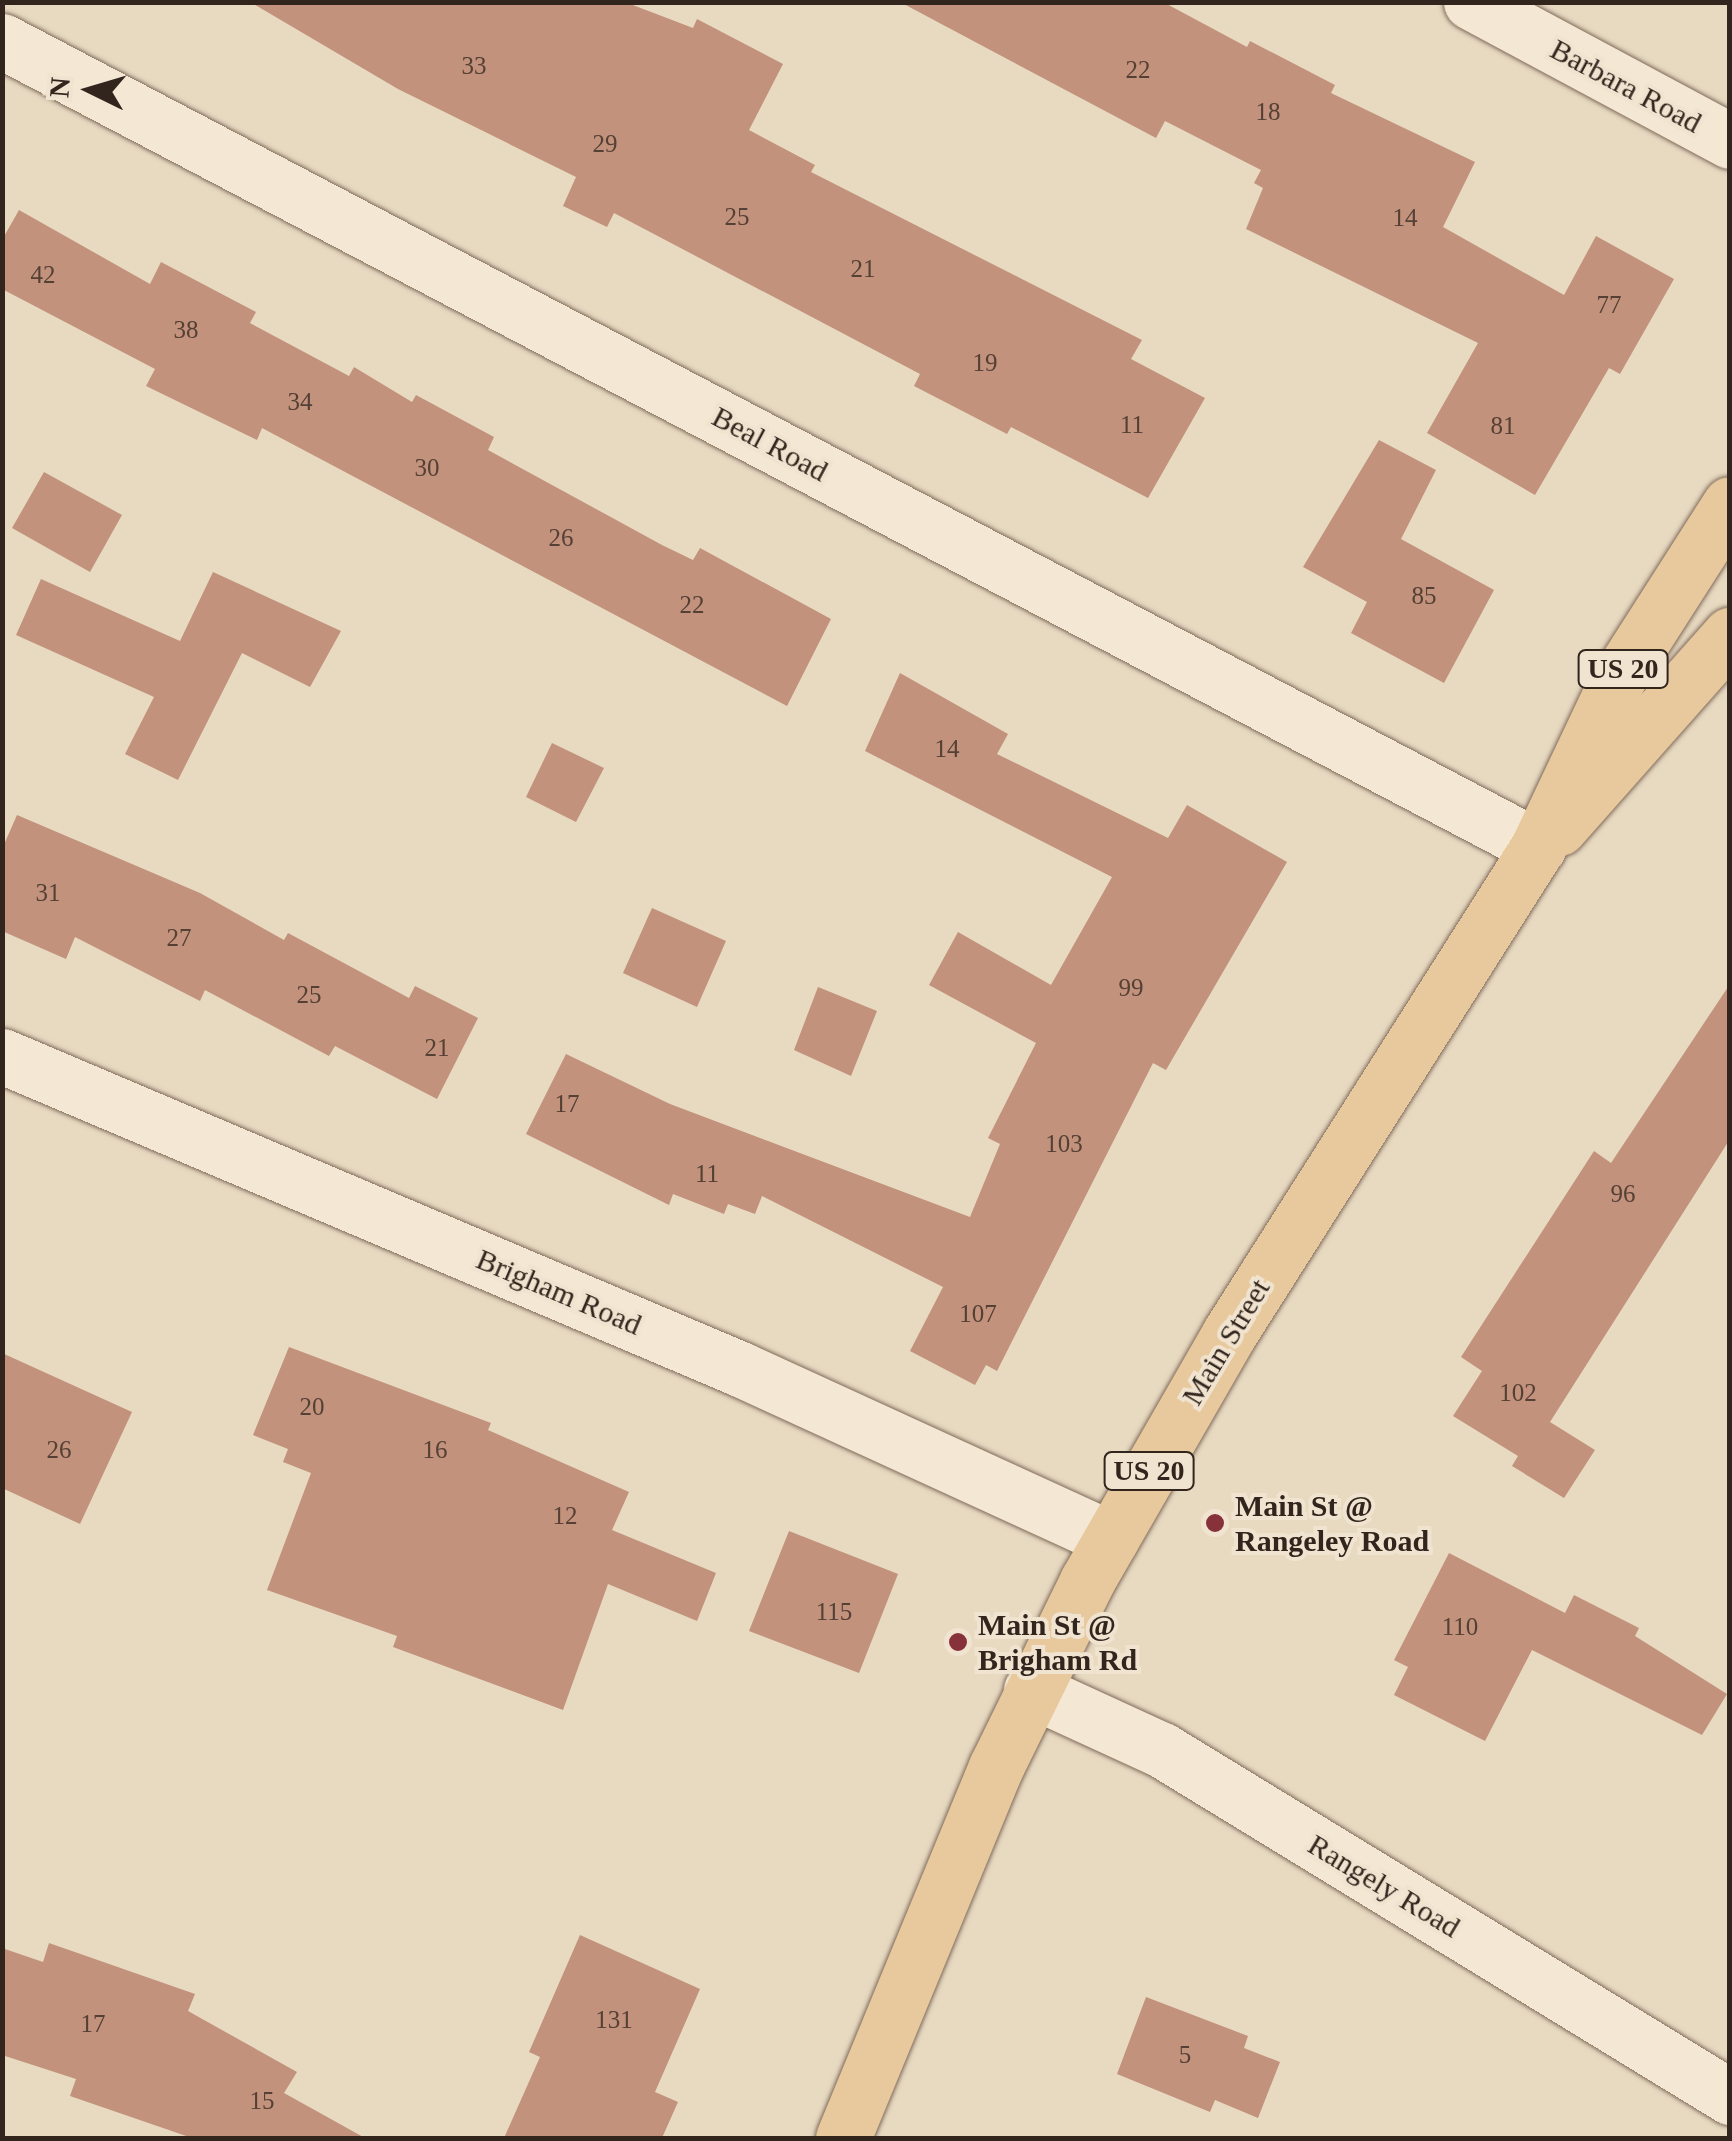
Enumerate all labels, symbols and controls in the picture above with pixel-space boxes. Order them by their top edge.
street label: Barbara Road [1544,31,1708,141]
north arrow [40,40,140,140]
house number: 33 [462,51,486,81]
house number: 22 [1126,55,1150,85]
text: N [43,76,76,99]
house number: 18 [1256,97,1280,127]
house number: 29 [592,129,618,159]
house number: 25 [724,202,750,232]
house number: 14 [1392,203,1418,233]
house number: 21 [850,254,876,284]
house number: 42 [30,260,56,290]
house number: 77 [1596,290,1622,320]
house number: 38 [174,315,198,345]
house number: 19 [972,348,998,378]
house number: 34 [288,387,312,417]
street label: Beal Road [706,399,834,489]
house number: 11 [1120,410,1144,440]
house number: 81 [1490,411,1516,441]
house number: 30 [414,453,440,483]
house number: 26 [548,523,574,553]
house number: 85 [1412,581,1436,611]
house number: 22 [680,590,704,620]
road number: US 20 [1576,646,1670,692]
house number: 14 [934,734,960,764]
house number: 31 [36,878,60,908]
house number: 27 [166,923,192,953]
house number: 99 [1118,973,1144,1003]
house number: 25 [296,980,322,1010]
house number: 21 [424,1033,450,1063]
house number: 17 [554,1089,580,1119]
house number: 103 [1045,1129,1083,1159]
house number: 11 [695,1159,719,1189]
house number: 96 [1610,1179,1636,1209]
street label: Brigham Road [471,1241,647,1343]
street label: Main Street [1174,1272,1278,1412]
house number: 107 [959,1299,997,1329]
house number: 102 [1499,1378,1537,1408]
house number: 20 [300,1392,324,1422]
house number: 26 [46,1435,72,1465]
house number: 16 [422,1435,448,1465]
road number: US 20 [1102,1448,1196,1494]
place label: Main St @ Rangeley Road [1235,1488,1429,1558]
house number: 12 [552,1501,578,1531]
marker: Main St @ Rangeley Road [1204,1512,1226,1534]
house number: 115 [816,1597,852,1627]
place label: Main St @ Brigham Rd [978,1607,1137,1678]
house number: 110 [1442,1612,1478,1642]
marker: Main St @ Brigham Rd [947,1631,969,1653]
street label: Rangely Road [1302,1827,1466,1945]
house number: 131 [595,2005,633,2035]
house number: 17 [80,2009,106,2039]
house number: 5 [1179,2040,1191,2070]
house number: 15 [250,2086,274,2116]

